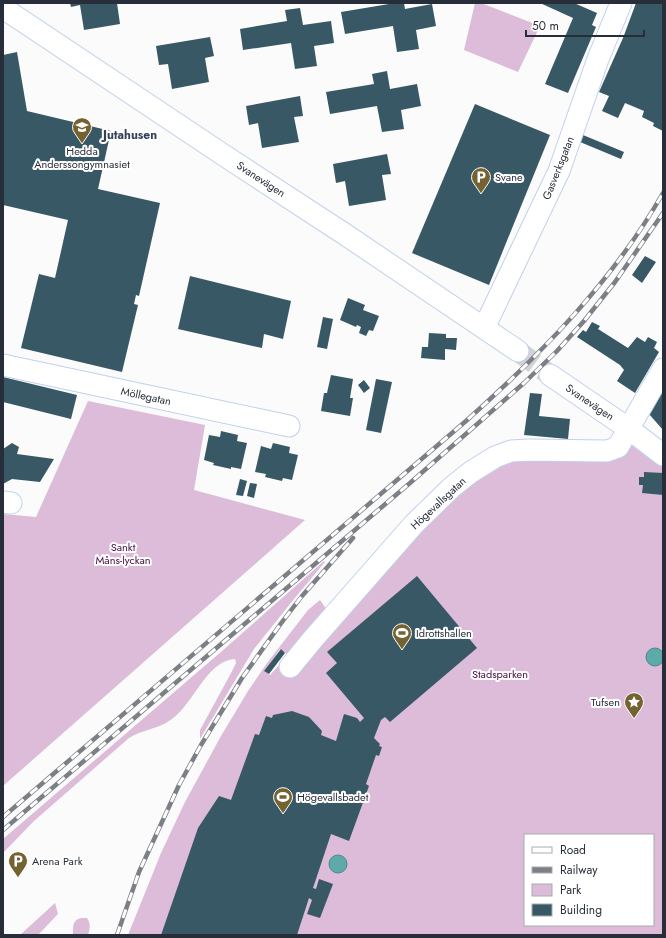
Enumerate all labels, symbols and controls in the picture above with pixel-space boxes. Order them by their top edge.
scale bar [526,12,644,38]
text: 50 m [532,17,559,35]
school or university icon: Hedda Anderssongymnasiet [71,116,93,144]
district label: Jutahusen [101,126,157,144]
street label: Gasverksgatan [538,134,578,202]
place label: Hedda Anderssongymnasiet [34,143,130,172]
street label: Svanevägen [233,157,289,201]
parking icon: Svane [470,166,492,194]
place label: Svane [495,169,523,185]
street label: Svanevägen [563,380,617,424]
street label: Möllegatan [119,383,173,409]
street label: Högevallsgatan [407,473,469,533]
park label: Sankt Måns-lyckan [95,539,151,568]
sports icon: Idrottshallen [391,622,413,650]
place label: Idrottshallen [416,625,472,641]
park label: Stadsparken [472,666,528,682]
place icon: Tufsen [623,691,645,719]
place label: Tufsen [591,694,620,710]
sports icon: Högevallsbadet [272,786,294,814]
place label: Högevallsbadet [297,789,369,805]
legend [524,834,654,926]
text: Road [560,841,586,859]
parking icon: Arena Park [7,850,29,878]
place label: Arena Park [32,853,83,869]
text: Railway [560,861,598,879]
text: Park [560,881,582,899]
text: Building [560,901,602,919]

